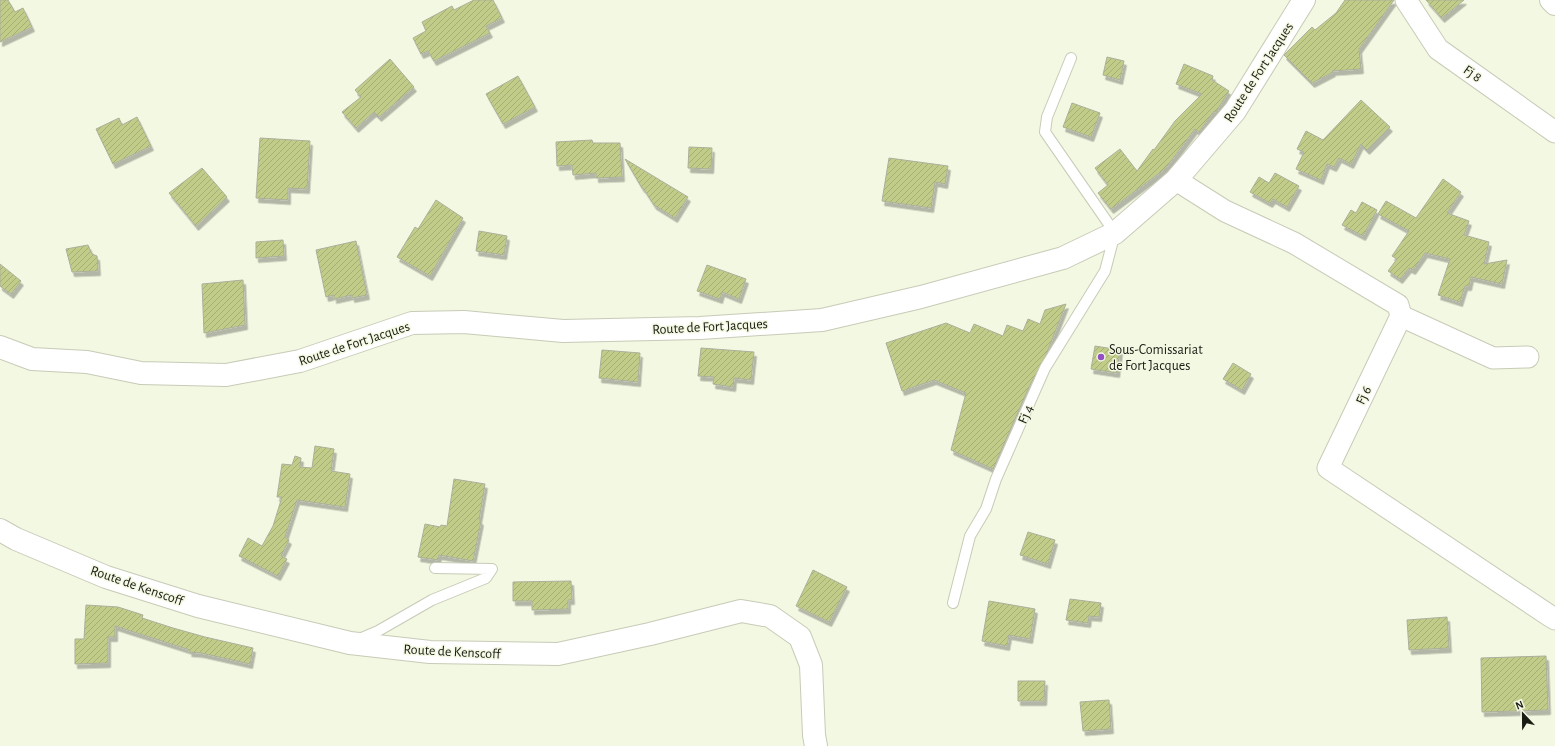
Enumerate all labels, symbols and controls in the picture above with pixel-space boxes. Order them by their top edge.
street label: Route de Fort Jacques [1221,20,1296,125]
street label: Fj 8 [1461,63,1484,85]
street label: Route de Fort Jacques [652,317,768,337]
street label: Route de Fort Jacques [297,319,412,368]
place label: Sous-Comissariat de Fort Jacques [1109,343,1203,373]
marker: Sous-Comissariat de Fort Jacques [1096,352,1106,362]
street label: Fj 6 [1354,384,1374,407]
street label: Fj 4 [1016,403,1036,426]
street label: Route de Kenscoff [89,564,186,609]
street label: Route de Kenscoff [403,642,501,662]
north arrow [1503,694,1543,734]
text: N [1514,699,1525,712]

